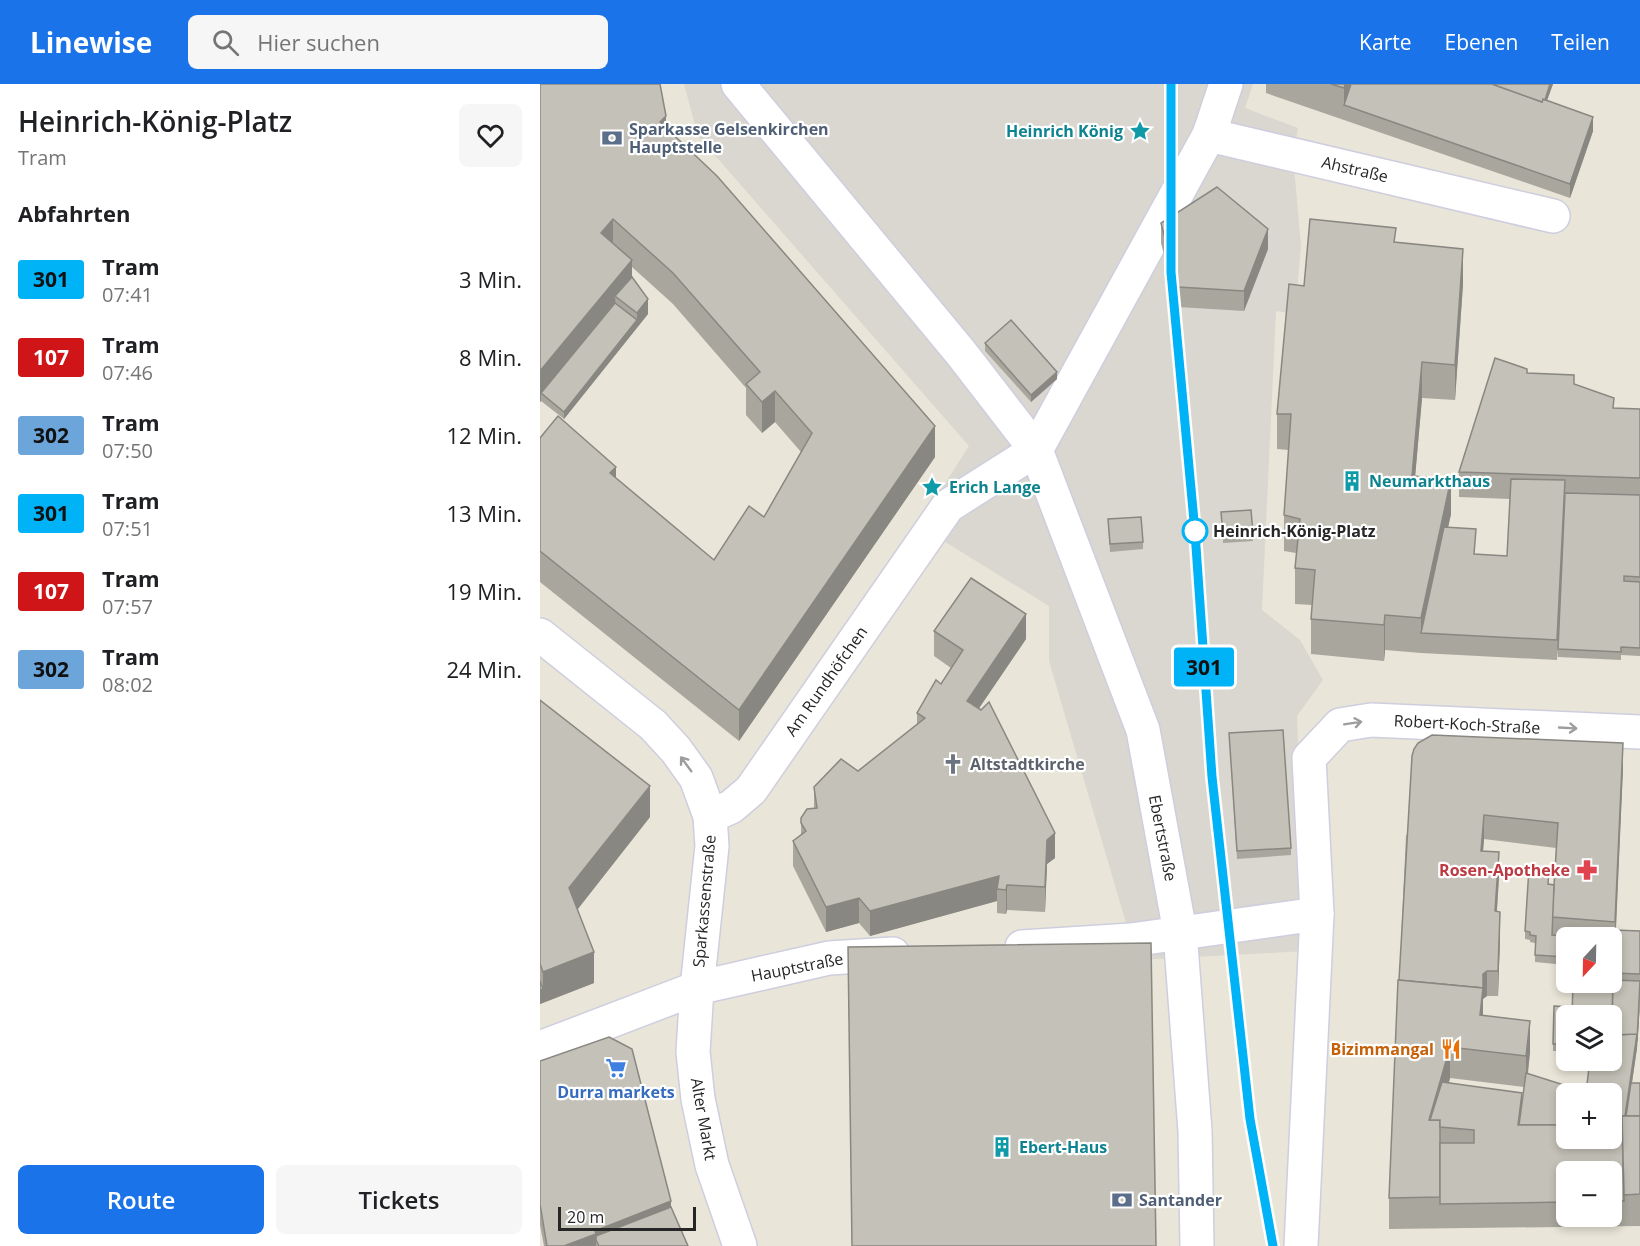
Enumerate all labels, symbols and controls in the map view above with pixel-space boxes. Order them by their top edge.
search box [188,15,608,69]
text: Linewise [30,23,152,61]
icon: search [209,26,242,59]
text: Hier suchen [257,27,380,57]
text: Karte [1359,28,1412,56]
text: Ebenen [1445,28,1518,56]
text: Teilen [1551,28,1610,56]
text: Heinrich-König-Platz [18,102,292,140]
button: heart [459,104,522,167]
place label: Sparkasse Gelsenkirchen Hauptstelle [629,118,829,158]
place icon: Heinrich König [1128,119,1152,143]
place label: Heinrich König [1006,120,1123,142]
bank icon: Sparkasse Gelsenkirchen Hauptstelle [600,126,624,150]
text: Tram [18,144,67,171]
street label: Ahstraße [1320,151,1390,187]
text: Abfahrten [18,198,130,228]
text: Tram [102,251,160,281]
text: 3 Min. [459,264,522,294]
text: 301 [33,265,69,293]
text: 07:41 [102,281,153,308]
text: Tram [102,329,160,359]
text: 8 Min. [459,342,522,372]
text: 107 [33,343,69,371]
text: 07:46 [102,359,153,386]
text: Tram [102,407,160,437]
text: 12 Min. [447,420,522,450]
text: 302 [33,421,69,449]
text: 07:50 [102,437,153,464]
building icon: Neumarkthaus [1340,469,1364,493]
place label: Neumarkthaus [1369,470,1490,492]
place icon: Erich Lange [920,475,944,499]
place label: Erich Lange [949,476,1041,498]
text: Tram [102,485,160,515]
text: 13 Min. [447,498,522,528]
text: 301 [33,499,69,527]
text: 07:51 [102,515,153,542]
marker: Heinrich-König-Platz [1182,518,1208,544]
place label: Heinrich-König-Platz [1213,520,1376,542]
text: Tram [102,563,160,593]
text: 19 Min. [447,576,522,606]
text: 107 [33,577,69,605]
text: 07:57 [102,593,153,620]
street label: Am Rundhöfchen [780,622,872,740]
text: Tram [102,641,160,671]
line badge: 301 [1170,648,1238,686]
text: 301 [1186,653,1222,681]
text: 24 Min. [447,654,522,684]
text: 302 [33,655,69,683]
text: 08:02 [102,671,153,698]
street label: Robert-Koch-Straße [1393,709,1541,739]
one-way arrow [1342,717,1362,728]
one-way arrow [1558,723,1578,734]
church icon: Altstadtkirche [941,752,965,776]
place label: Altstadtkirche [970,753,1085,775]
one-way arrow [680,756,692,772]
street label: Ebertstraße [1144,793,1182,883]
street label: Sparkassenstraße [687,834,721,968]
pharmacy icon: Rosen-Apotheke [1575,858,1599,882]
place label: Rosen-Apotheke [1439,859,1570,881]
north arrow [1556,927,1622,993]
map controls [1556,927,1622,1227]
street label: Hauptstraße [749,947,845,987]
button: layers [1556,1005,1622,1071]
restaurant icon: Bizimmangal [1439,1037,1463,1061]
place label: Bizimmangal [1330,1038,1434,1060]
supermarket icon: Durra markets [604,1056,628,1080]
street label: Alter Markt [686,1076,722,1162]
place label: Durra markets [557,1081,675,1103]
button: + [1556,1083,1622,1149]
building icon: Ebert-Haus [990,1135,1014,1159]
place label: Ebert-Haus [1019,1136,1107,1158]
button: − [1556,1161,1622,1227]
button: Route [18,1165,264,1234]
button: Tickets [276,1165,522,1234]
bank icon: Santander [1110,1188,1134,1212]
place label: Santander [1139,1189,1222,1211]
scale bar [558,1204,696,1232]
text: 20 m [567,1206,604,1228]

